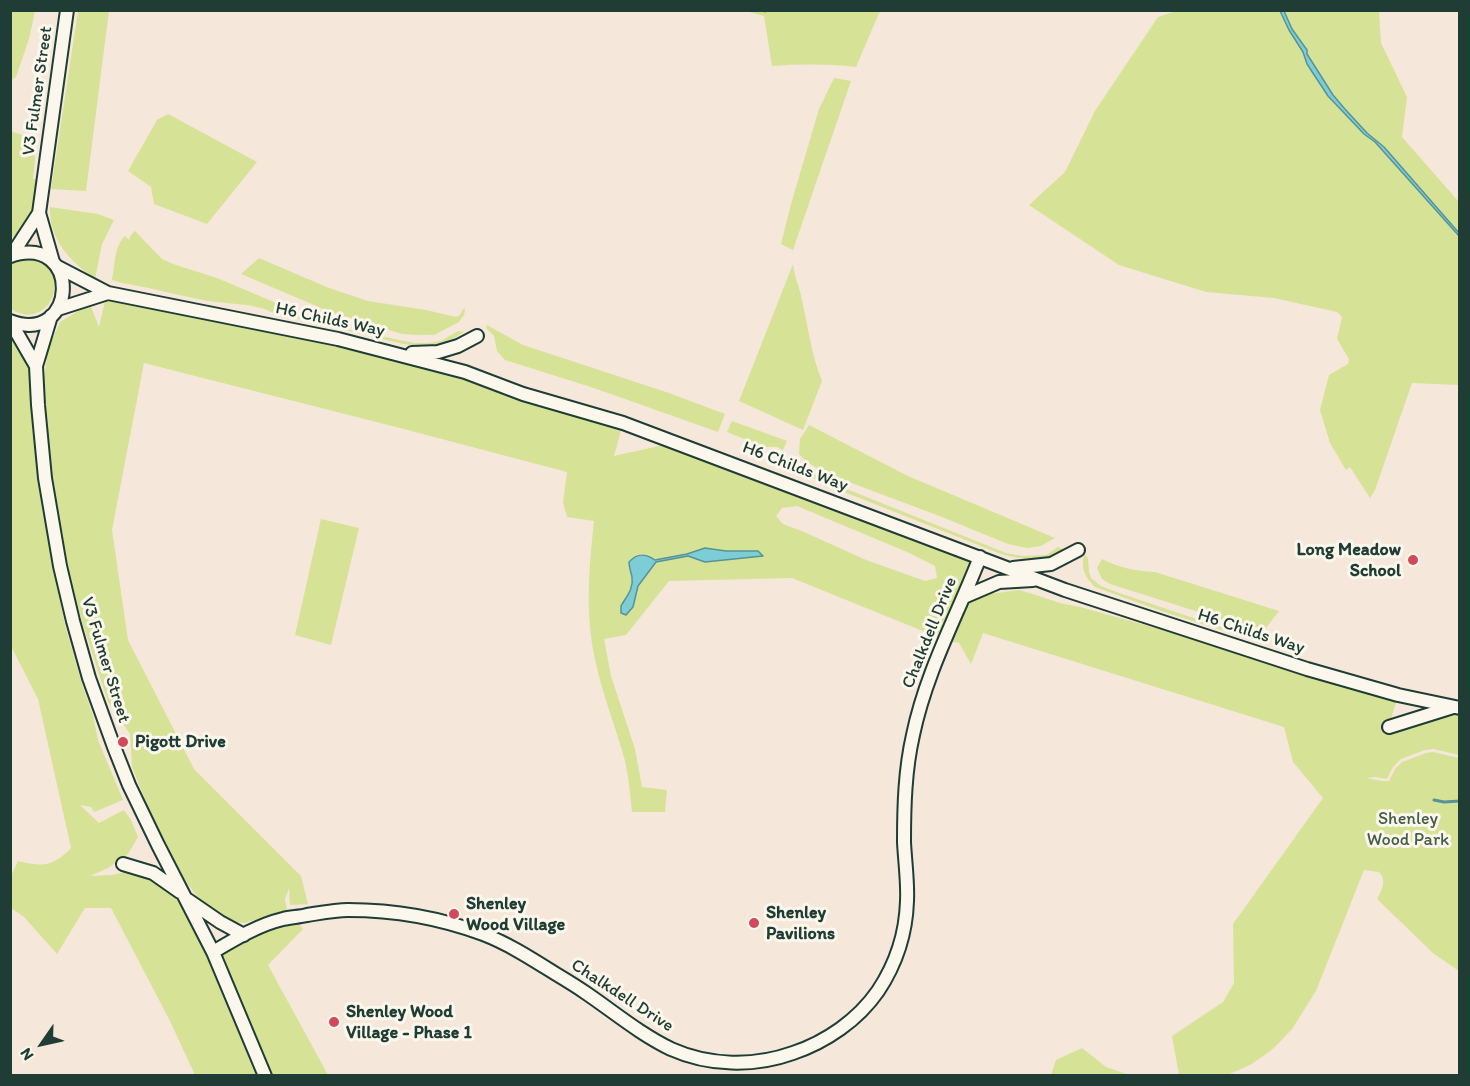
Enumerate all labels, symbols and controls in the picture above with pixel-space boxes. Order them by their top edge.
street label: V3 Fulmer Street [18,25,58,157]
street label: H6 Childs Way [273,298,387,342]
street label: H6 Childs Way [739,437,851,497]
place label: Long Meadow School [1296,539,1401,582]
marker: Long Meadow School [1406,553,1420,567]
street label: Chalkdell Drive [898,574,962,692]
street label: V3 Fulmer Street [76,594,134,726]
street label: H6 Childs Way [1195,605,1307,659]
place label: Pigott Drive [135,731,226,753]
marker: Pigott Drive [116,735,130,749]
park label: Shenley Wood Park [1367,808,1449,850]
place label: Shenley Wood Village [466,893,565,936]
place label: Shenley Pavilions [766,902,835,944]
marker: Shenley Wood Village [447,907,461,921]
marker: Shenley Pavilions [747,916,761,930]
street label: Chalkdell Drive [567,955,677,1037]
place label: Shenley Wood Village - Phase 1 [346,1001,472,1044]
north arrow [12,1014,72,1074]
marker: Shenley Wood Village - Phase 1 [327,1015,341,1029]
text: N [16,1045,38,1064]

